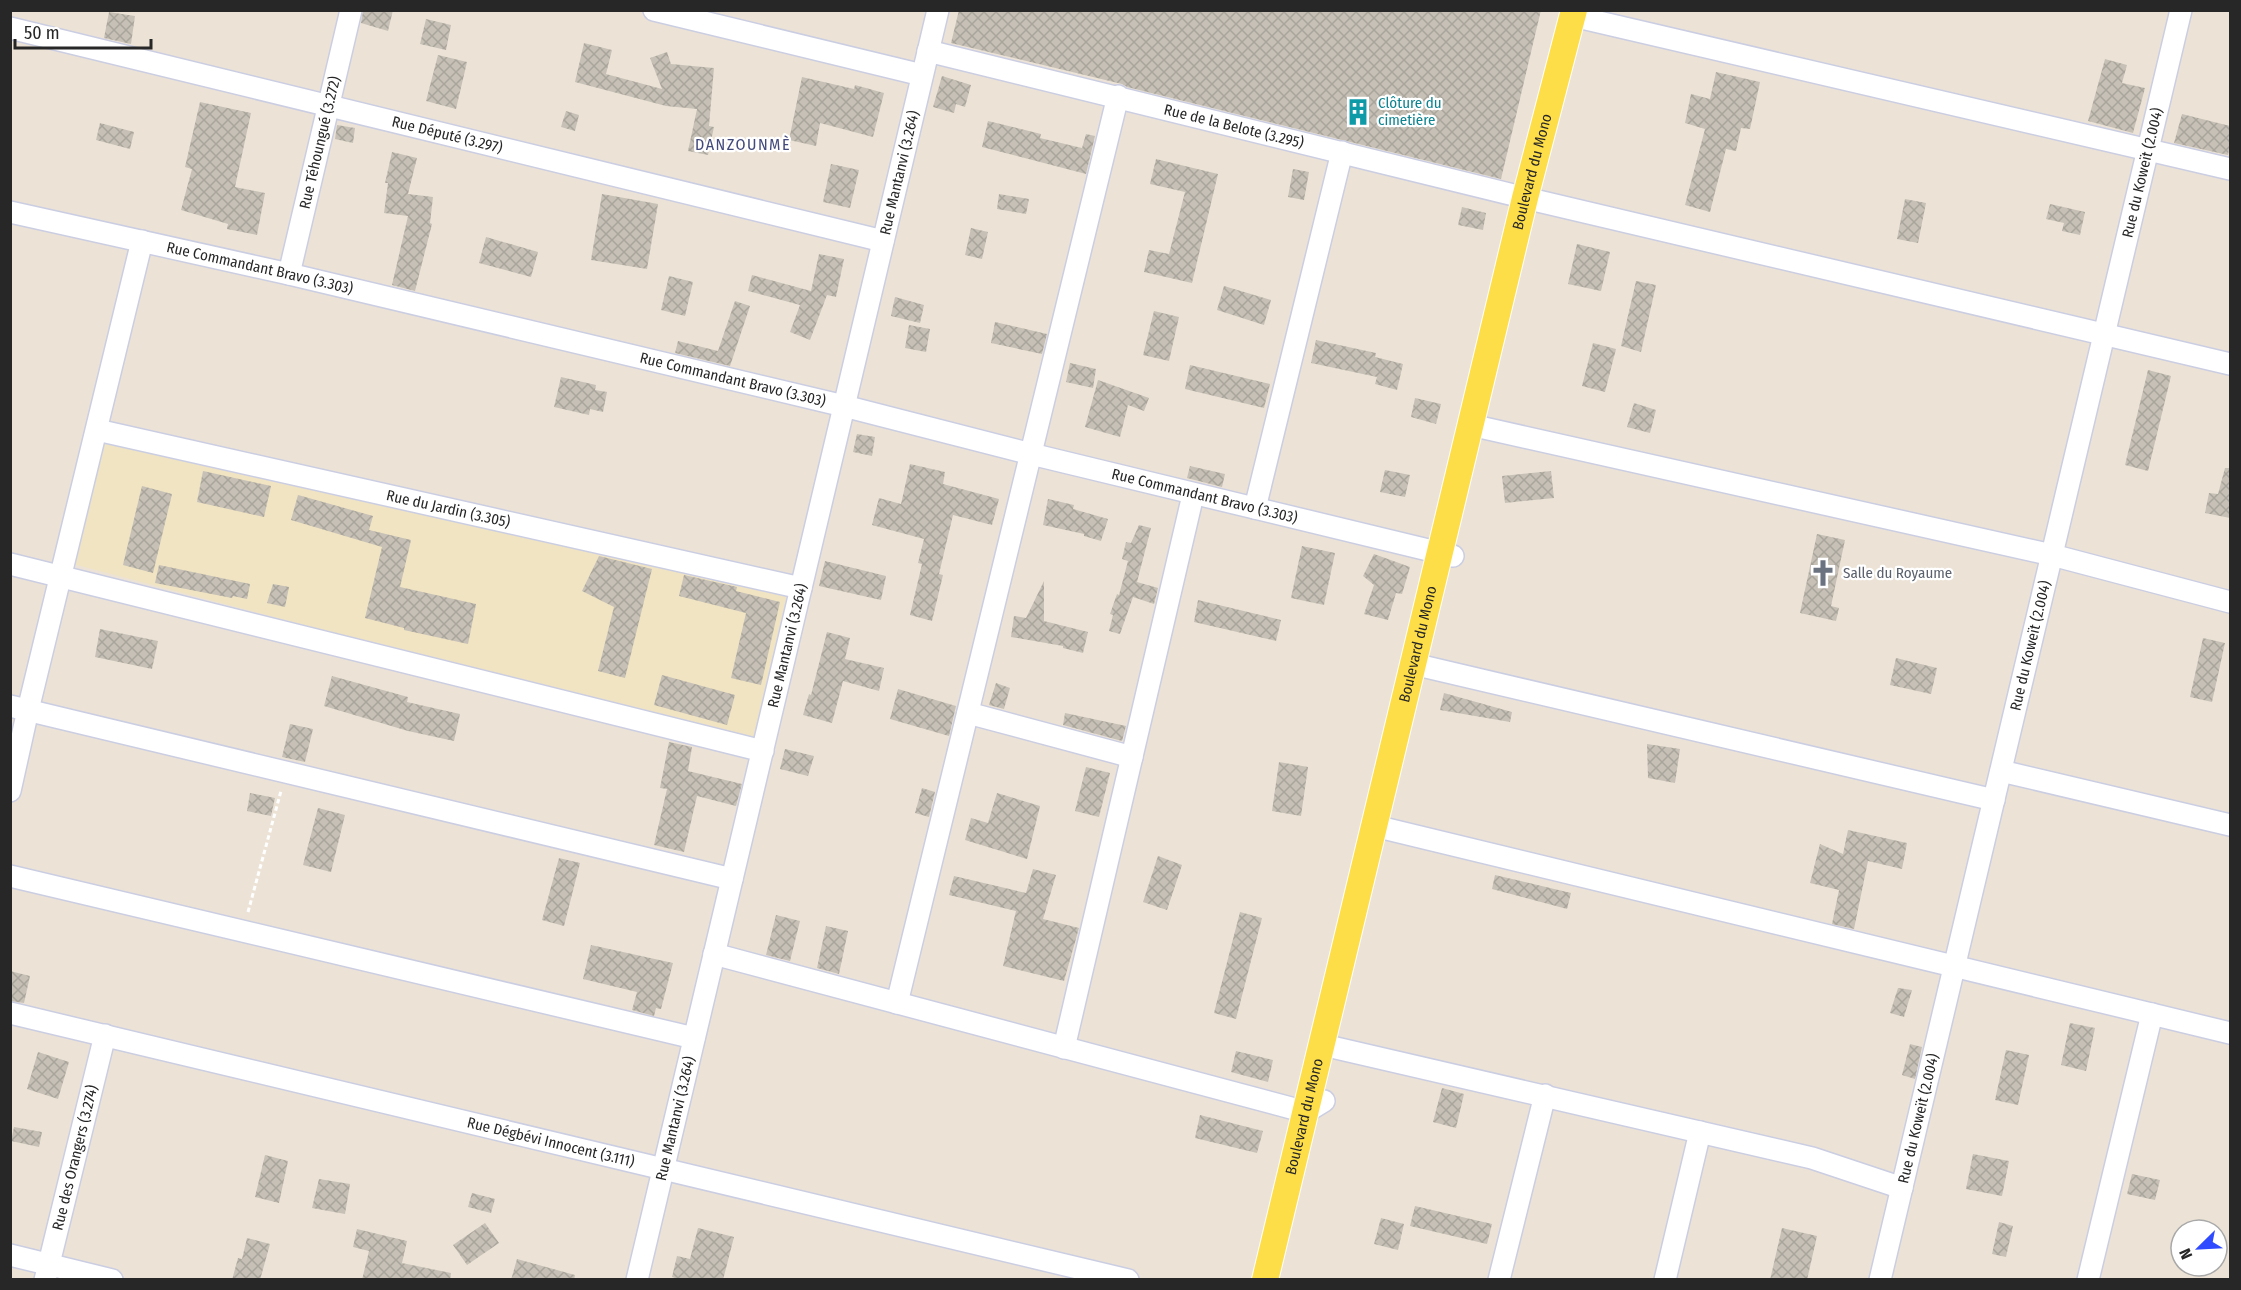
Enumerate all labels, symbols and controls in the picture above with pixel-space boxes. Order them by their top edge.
scale bar [15,12,152,50]
text: 50 m [24,22,60,44]
street label: Rue Téhoungué (3.272) [296,74,344,211]
place label: Clôture du cimetière [1378,94,1442,129]
building icon: Clôture du cimetière [1343,97,1373,127]
street label: Rue de la Belote (3.295) [1162,100,1306,152]
street label: Rue du Koweït (2.004) [2118,106,2167,239]
street label: Rue Mantanvi (3.264) [876,109,923,237]
street label: Boulevard du Mono [1509,112,1556,232]
street label: Rue Député (3.297) [390,113,504,157]
district label: DANZOUNMÈ [695,135,791,154]
street label: Rue Commandant Bravo (3.303) [165,238,355,298]
street label: Rue Commandant Bravo (3.303) [638,349,828,410]
street label: Rue Commandant Bravo (3.303) [1110,465,1299,527]
street label: Rue du Jardin (3.305) [385,486,512,531]
church icon: Salle du Royaume [1808,558,1838,588]
place label: Salle du Royaume [1843,564,1952,582]
street label: Rue du Koweït (2.004) [2006,579,2054,712]
street label: Rue Mantanvi (3.264) [764,582,811,709]
street label: Boulevard du Mono [1395,584,1441,704]
street label: Rue du Koweït (2.004) [1894,1052,1942,1185]
street label: Rue Mantanvi (3.264) [652,1055,699,1182]
street label: Boulevard du Mono [1282,1056,1327,1177]
street label: Rue des Orangers (3.274) [48,1083,101,1232]
street label: Rue Dégbévi Innocent (3.111) [465,1113,636,1171]
north arrow [2169,1218,2229,1278]
text: N [2175,1246,2196,1262]

